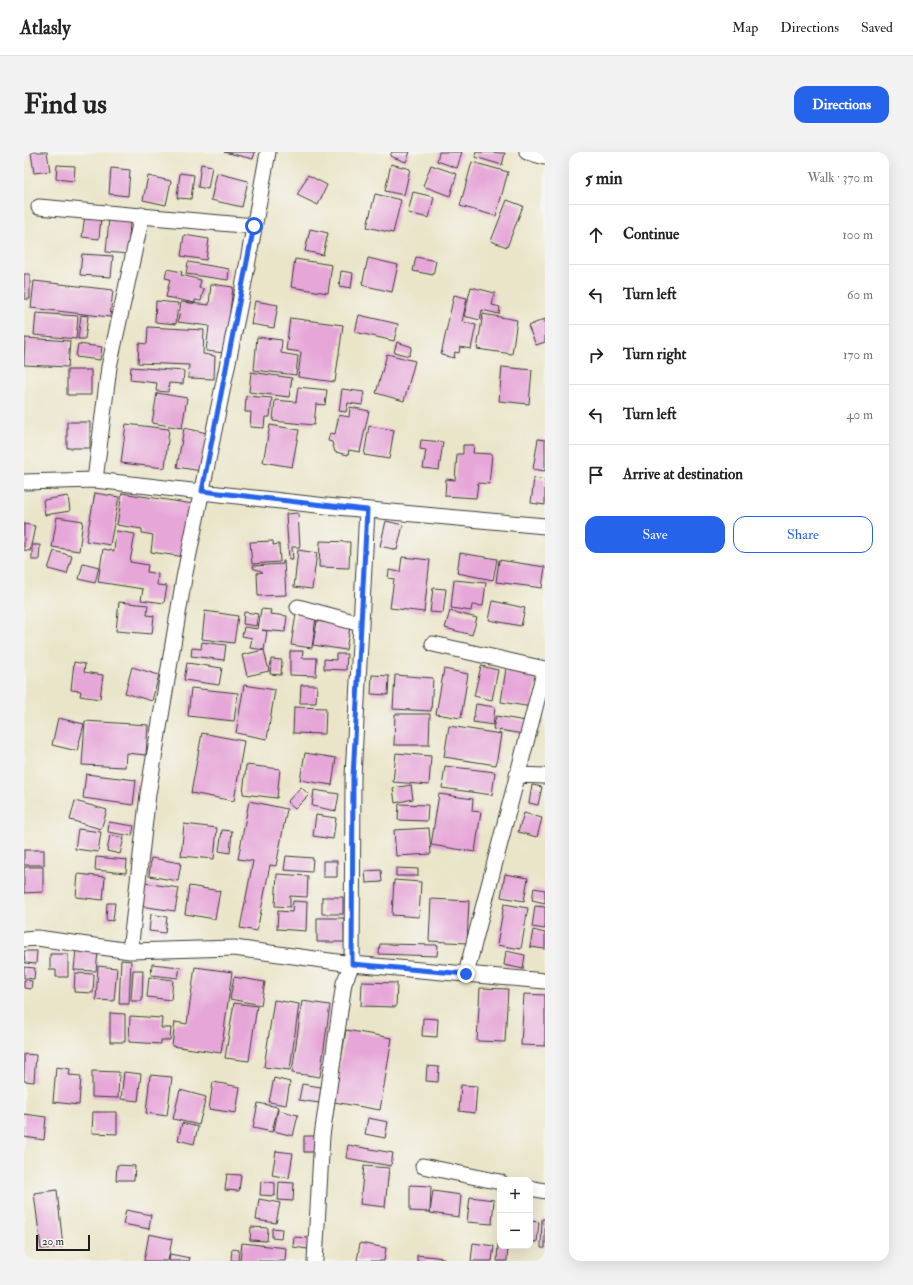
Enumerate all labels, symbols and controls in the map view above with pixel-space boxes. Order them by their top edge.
text: Atlasly [20,16,71,40]
text: Map [732,19,758,36]
text: Directions [780,19,839,36]
text: Saved [861,19,893,36]
button: Directions [794,86,889,123]
text: Find us [24,87,107,122]
text: 5 min [585,168,623,189]
text: Walk · 370 m [808,170,873,186]
route start [245,217,263,235]
icon: ahead [585,224,607,246]
text: Continue [623,225,679,244]
text: 100 m [842,227,873,243]
icon: left [585,284,607,306]
text: Turn left [623,285,677,304]
text: 60 m [847,287,873,303]
icon: right [585,344,607,366]
text: Turn right [623,345,686,364]
text: 170 m [843,347,873,363]
icon: left [585,404,607,426]
text: Turn left [623,405,677,424]
text: 40 m [847,407,873,423]
icon: arrive [585,464,607,486]
text: Arrive at destination [623,465,743,484]
button: Save [585,516,725,553]
button: Share [733,516,873,553]
route end [457,965,475,983]
map controls [497,1177,533,1249]
button: + [497,1177,533,1213]
button: − [497,1213,533,1249]
scale bar [36,1233,90,1252]
text: 20 m [42,1235,64,1248]

